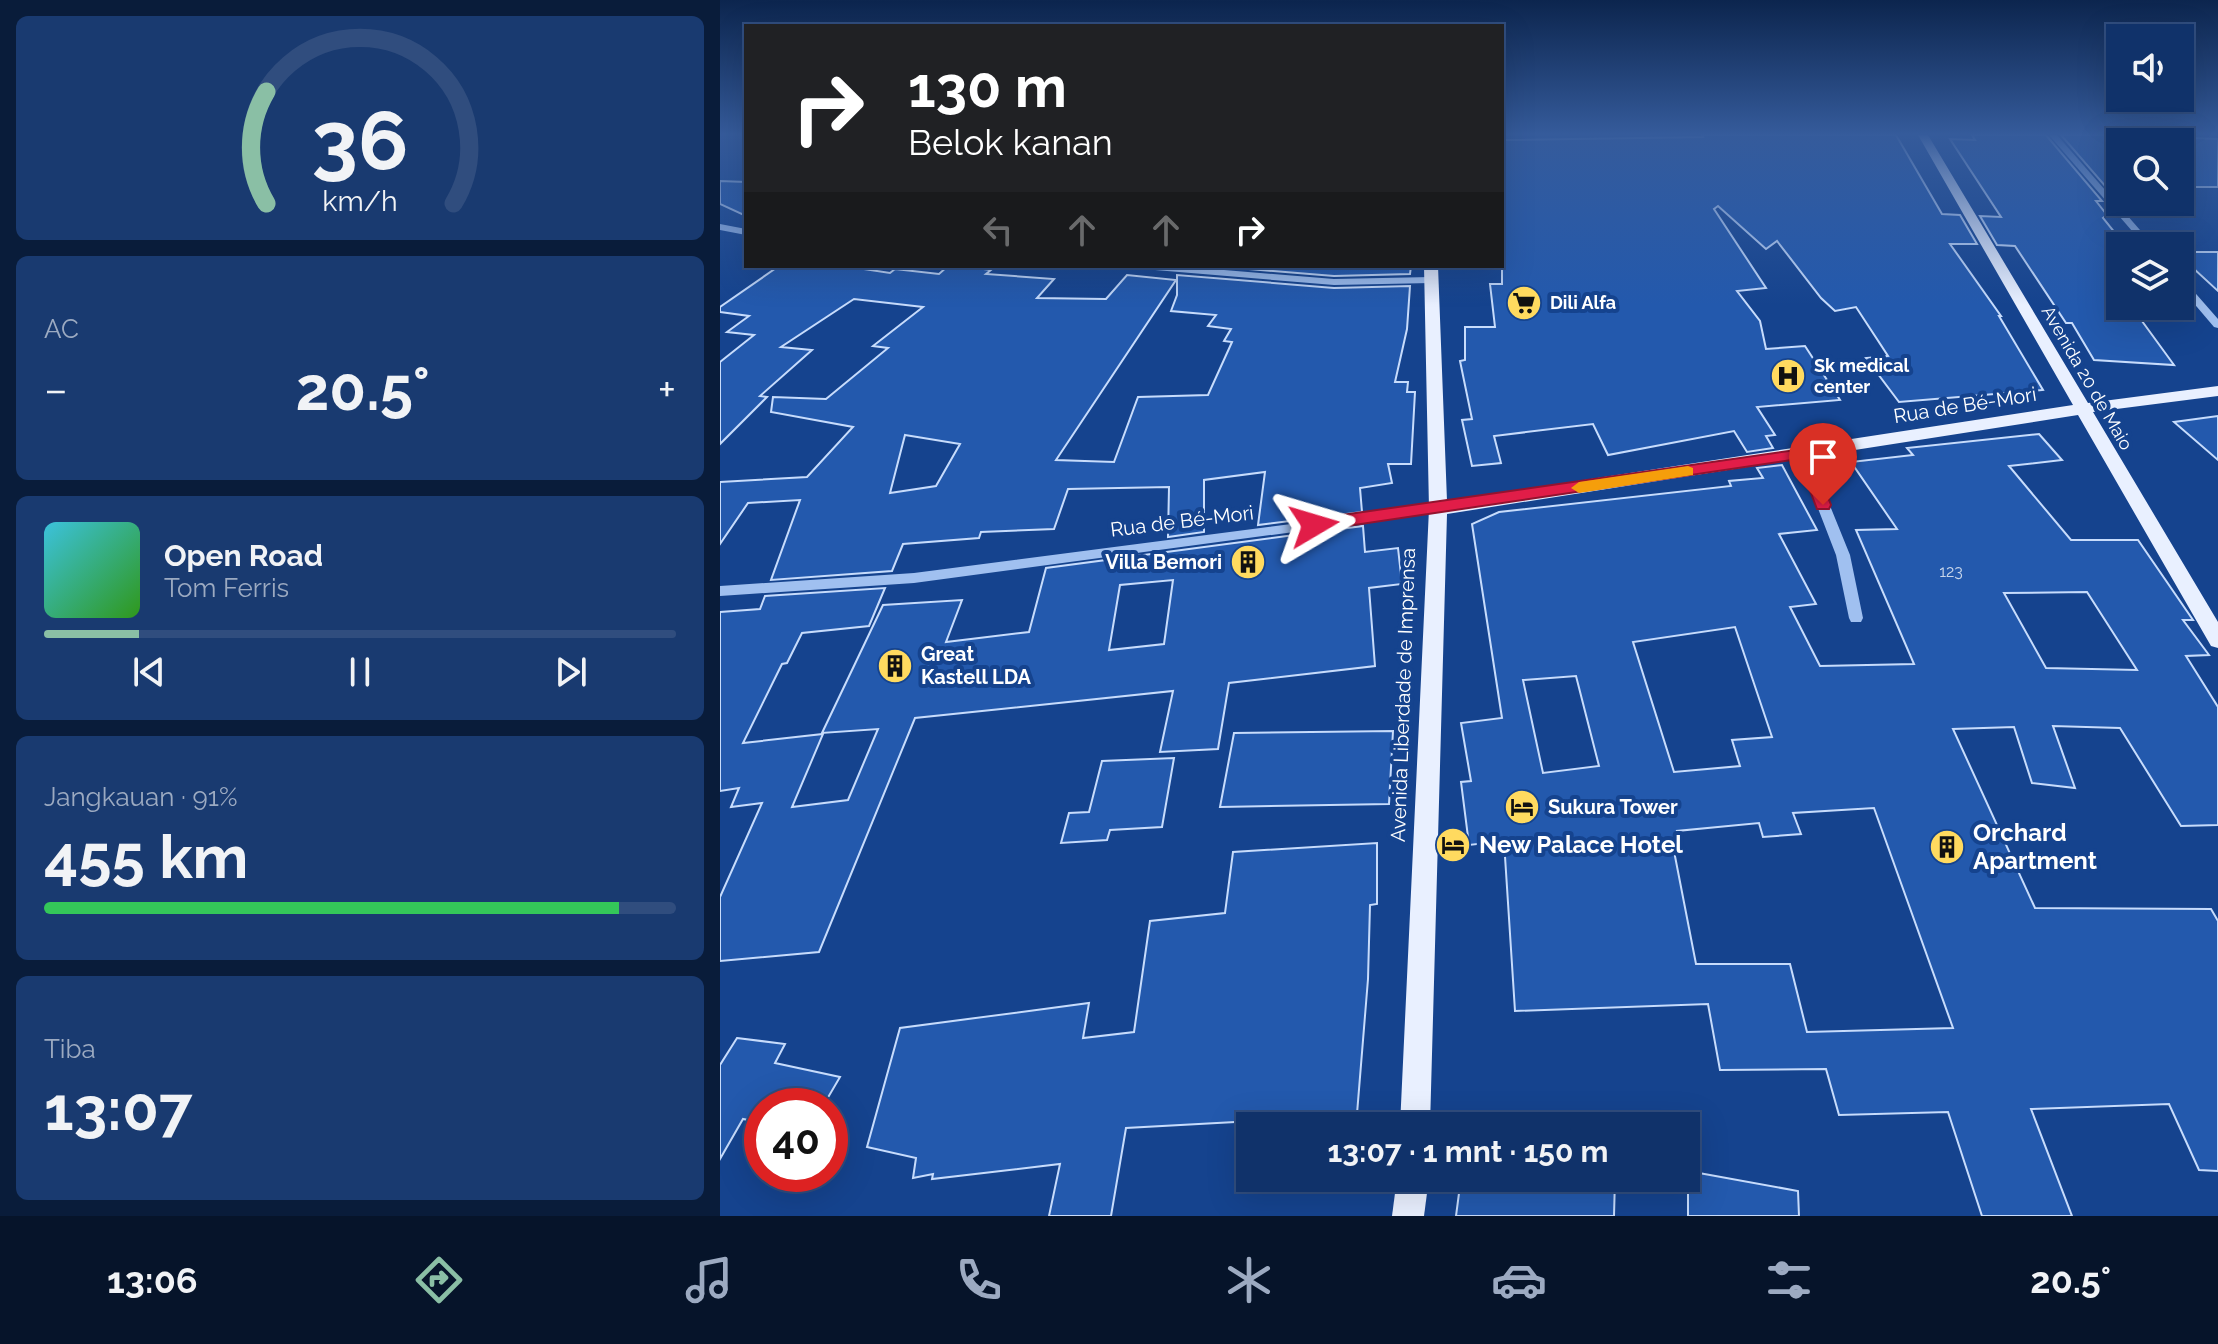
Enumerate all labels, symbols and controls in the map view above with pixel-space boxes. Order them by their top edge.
map controls [2106,24,2194,320]
button: sound [2106,24,2194,112]
text: 130 m [908,54,1067,120]
icon: right [776,56,880,160]
text: 36 [312,92,408,189]
text: Belok kanan [908,121,1113,163]
button: search [2106,128,2194,216]
text: km/h [322,184,398,218]
icon: left [976,208,1020,252]
icon: ahead [1060,208,1104,252]
icon: ahead [1144,208,1188,252]
icon: right [1228,208,1272,252]
button: layers [2106,232,2194,320]
supermarket icon: Dili Alfa [1505,284,1543,322]
place label: Dili Alfa [1550,292,1616,313]
street label: Avenida 20 de Maio [2038,302,2137,454]
text: AC [44,314,79,344]
text: 20.5° [295,354,430,424]
place label: Sk medical center [1814,355,1910,397]
hospital icon: Sk medical center [1769,357,1807,395]
text: − [44,364,68,415]
text: + [658,364,676,415]
street label: Rua de Bé-Mori [1892,382,2038,428]
pin [1789,423,1857,505]
icon: arrive [1801,435,1845,479]
position arrow [1272,483,1356,567]
street label: Rua de Bé-Mori [1109,500,1255,542]
text: Open Road [164,538,323,573]
building icon: Villa Bemori [1229,543,1267,581]
street label: Avenida Liberdade de Imprensa [1386,547,1420,843]
place label: Villa Bemori [1105,550,1222,574]
house number: 123 [1939,562,1963,581]
text: Tom Ferris [164,573,289,603]
place label: Great Kastell LDA [921,642,1032,689]
building icon: Great Kastell LDA [876,647,914,685]
icon: previous [127,650,171,694]
icon: pause [338,650,382,694]
icon: next [549,650,593,694]
text: Jangkauan · 91% [44,782,237,812]
hotel icon: Sukura Tower [1503,788,1541,826]
place label: Sukura Tower [1548,795,1678,819]
place label: Orchard Apartment [1973,818,2097,875]
text: 455 km [44,822,248,892]
hotel icon: New Palace Hotel [1434,826,1472,864]
building icon: Orchard Apartment [1928,828,1966,866]
place label: New Palace Hotel [1479,830,1683,859]
text: Tiba [44,1034,96,1064]
text: 13:07 [44,1074,192,1144]
speed limit sign: 40 [744,1088,848,1192]
text: 13:07 · 1 mnt · 150 m [1327,1134,1609,1169]
icon: directions [411,1252,467,1308]
icon: music [681,1252,737,1308]
icon: phone [951,1252,1007,1308]
icon: climate [1221,1252,1277,1308]
icon: car [1491,1252,1547,1308]
icon: filters [1761,1252,1817,1308]
text: 13:06 [107,1259,198,1301]
text: 20.5° [2030,1259,2111,1301]

